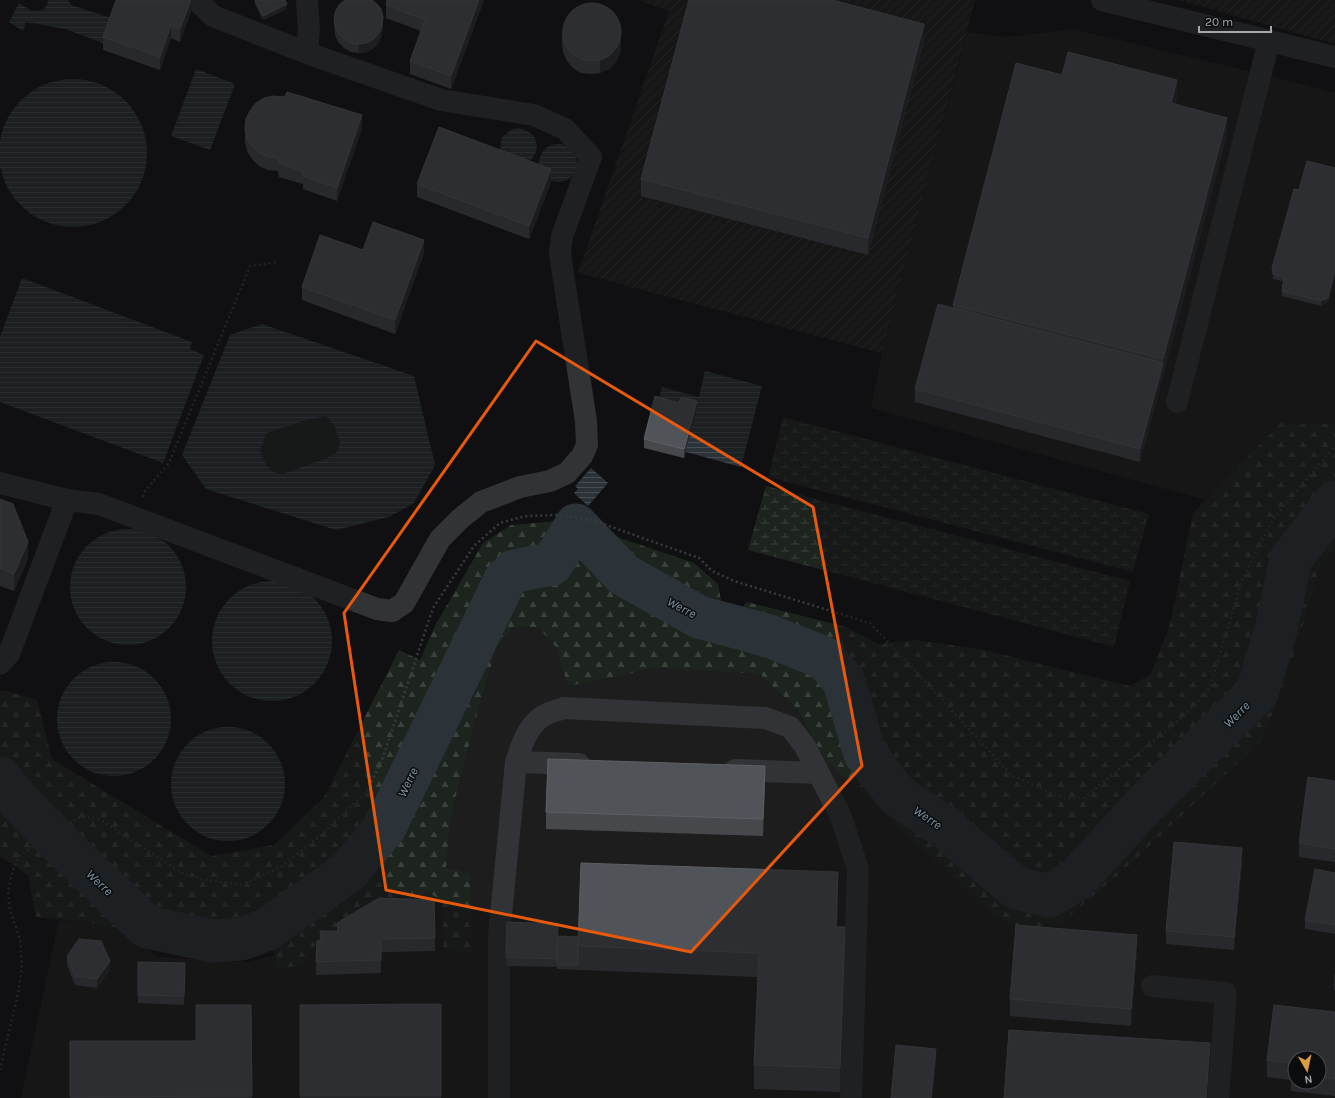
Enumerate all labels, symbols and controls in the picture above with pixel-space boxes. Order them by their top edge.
scale bar [1199,8,1271,34]
text: 20 m [1205,15,1233,29]
water label: Werre [665,594,699,621]
water label: Werre [1220,698,1253,731]
water label: Werre [394,765,421,799]
water label: Werre [911,803,945,832]
water label: Werre [83,866,116,898]
north arrow [1287,1050,1327,1090]
text: N [1304,1072,1313,1086]

